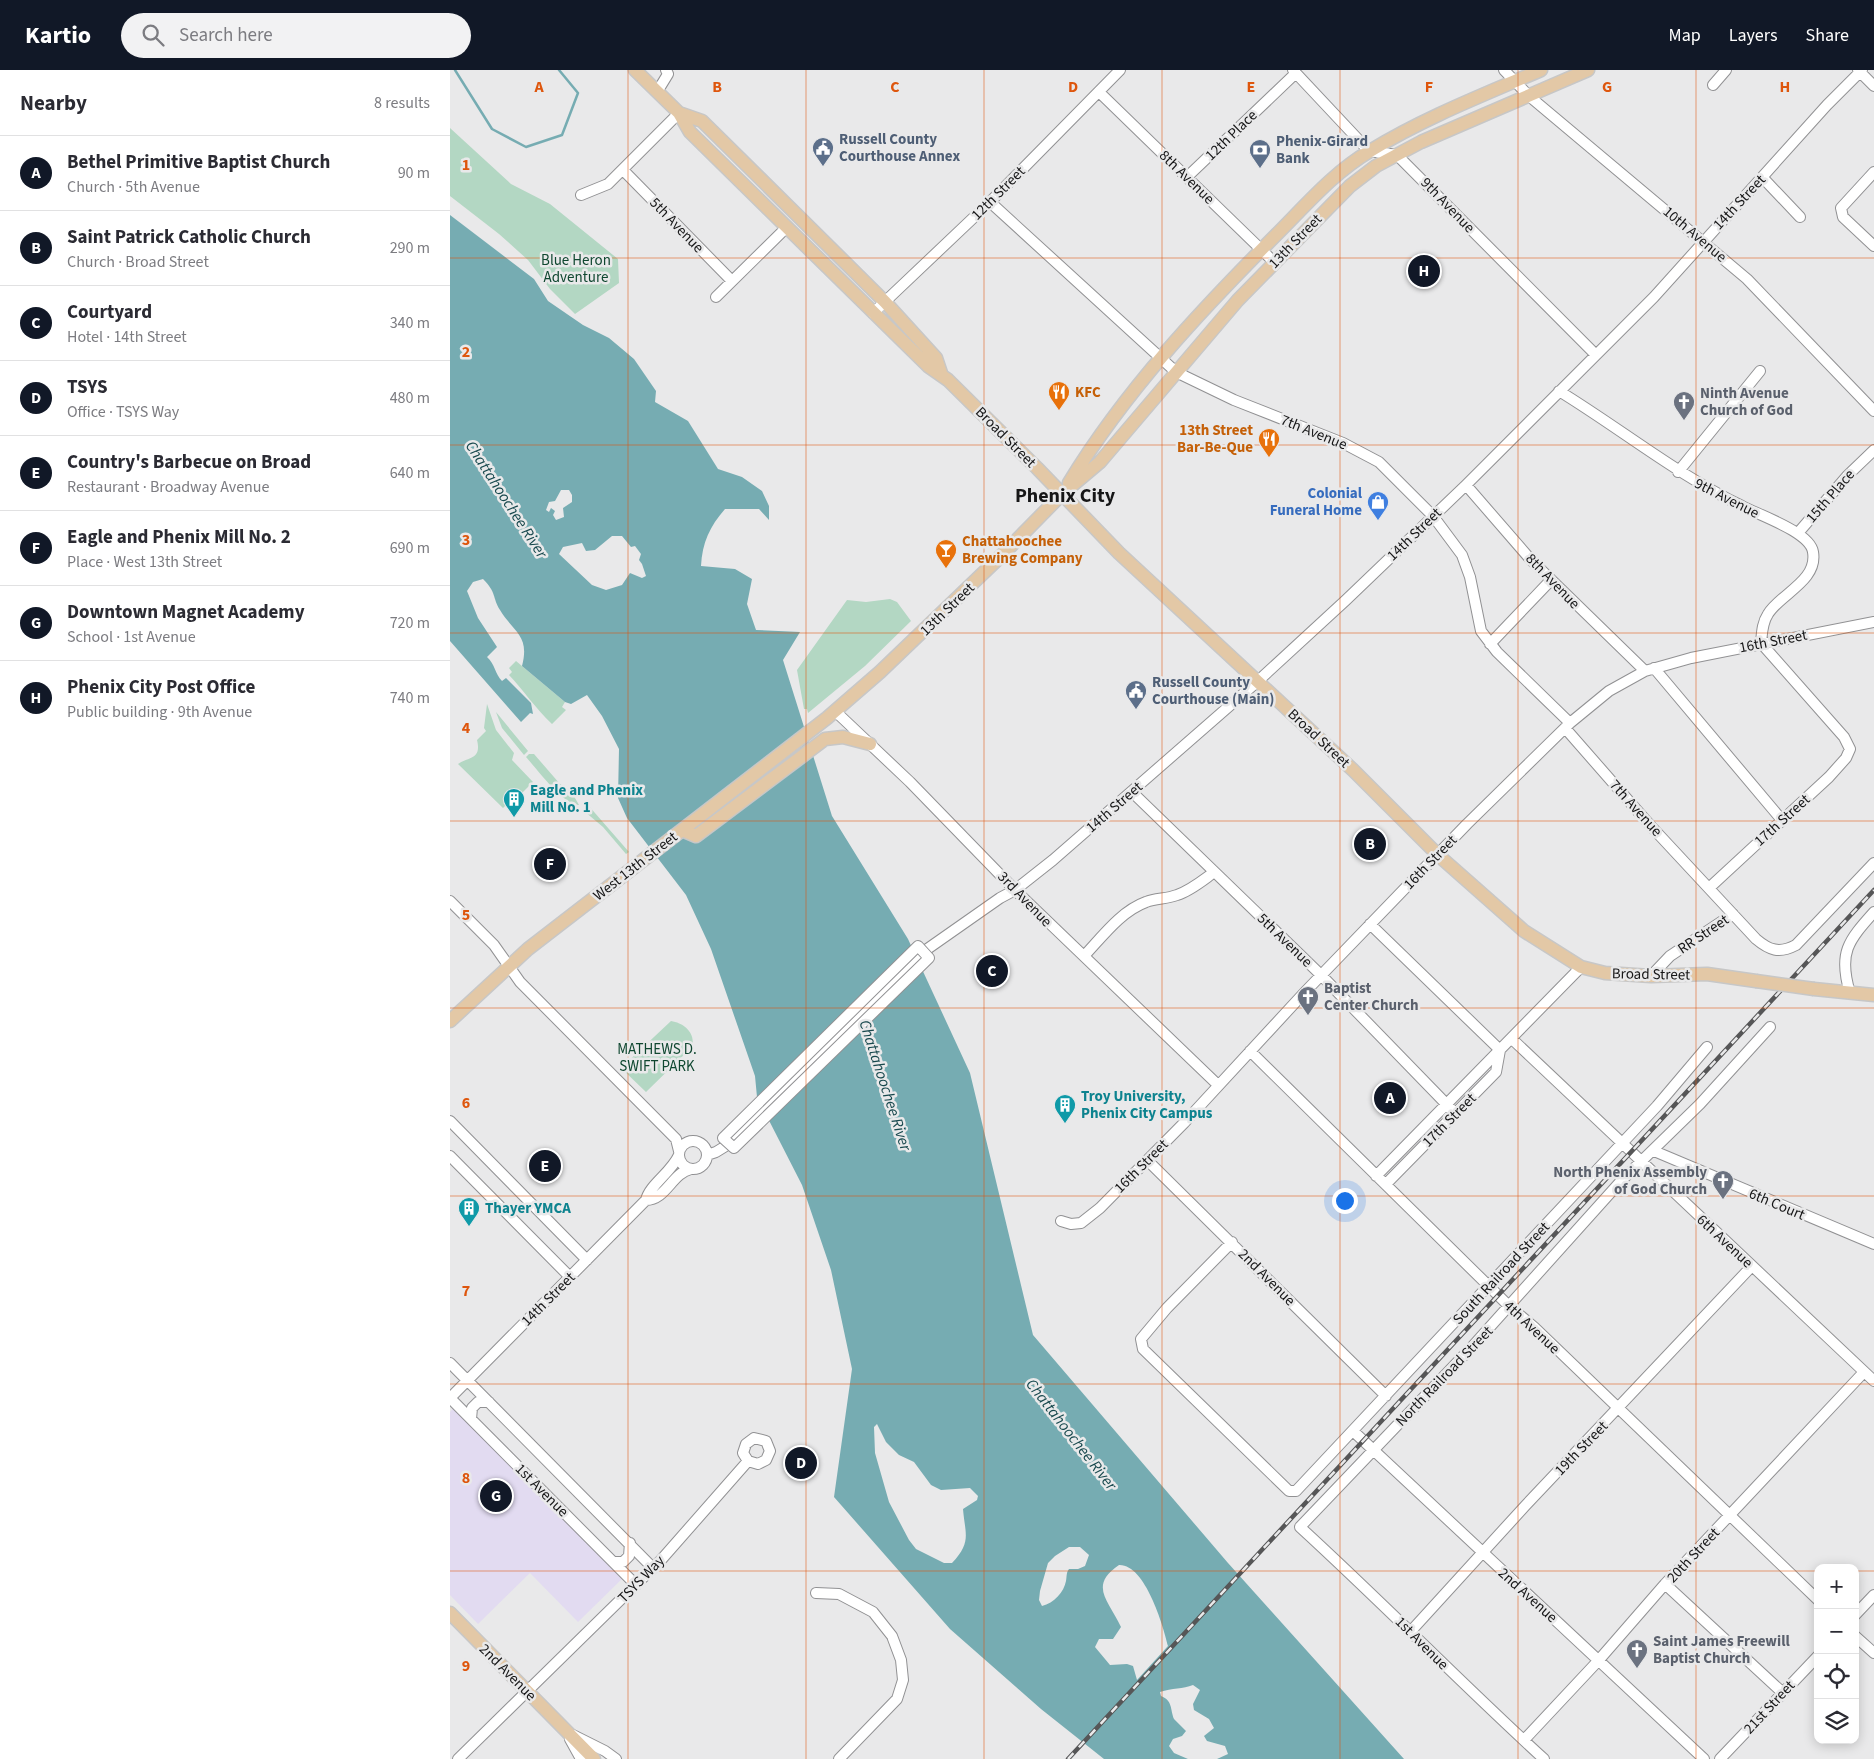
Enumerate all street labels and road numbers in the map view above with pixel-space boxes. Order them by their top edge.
street label: 12th Place [1201,105,1262,165]
street label: 8th Avenue [1154,146,1219,209]
street label: 12th Street [967,162,1030,225]
street label: 14th Street [1708,170,1770,235]
street label: 9th Avenue [1416,173,1479,238]
street label: 5th Avenue [645,193,708,258]
street label: 10th Avenue [1658,201,1731,267]
street label: 13th Street [1264,209,1327,273]
street label: Broad Street [971,402,1041,472]
street label: 7th Avenue [1277,410,1350,455]
street label: 15th Place [1801,465,1860,528]
street label: 9th Avenue [1691,473,1763,524]
street label: 14th Street [1382,503,1446,566]
street label: 8th Avenue [1521,549,1584,614]
street label: 13th Street [915,578,979,641]
street label: 16th Street [1737,625,1809,658]
street label: Broad Street [1283,704,1354,773]
street label: 7th Avenue [1604,775,1667,841]
street label: 14th Street [1082,777,1147,838]
street label: 17th Street [1750,790,1815,851]
street label: West 13th Street [589,827,682,906]
street label: 16th Street [1399,830,1462,894]
street label: 3rd Avenue [993,867,1057,932]
street label: 5th Avenue [1252,909,1317,972]
street label: RR Street [1674,910,1733,959]
street label: Broad Street [1612,963,1690,986]
street label: 17th Street [1418,1089,1481,1152]
street label: 16th Street [1110,1135,1173,1198]
street label: 6th Court [1746,1183,1808,1226]
street label: 6th Avenue [1692,1210,1757,1273]
street label: South Railroad Street [1448,1217,1555,1329]
street label: 2nd Avenue [1233,1244,1300,1311]
street label: 14th Street [517,1268,580,1331]
street label: 4th Avenue [1499,1296,1564,1359]
street label: North Railroad Street [1391,1321,1498,1431]
street label: 19th Street [1550,1416,1613,1480]
street label: 1st Avenue [510,1459,573,1522]
street label: 20th Street [1662,1523,1724,1588]
street label: TSYS Way [613,1551,670,1608]
street label: 2nd Avenue [1493,1563,1562,1628]
street label: 1st Avenue [1390,1612,1453,1675]
street label: 2nd Avenue [474,1639,541,1706]
street label: 21st Street [1739,1676,1800,1739]

